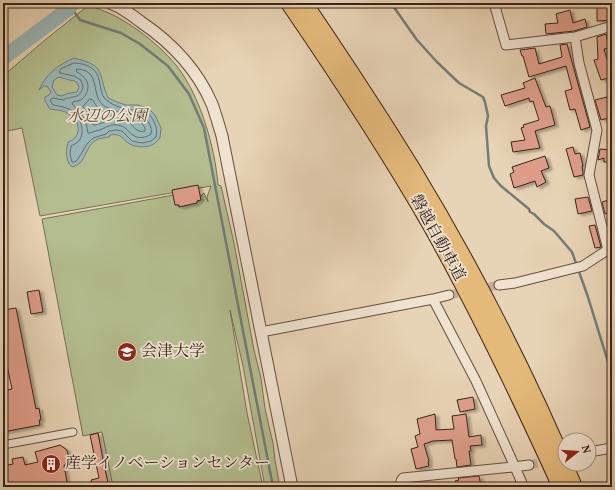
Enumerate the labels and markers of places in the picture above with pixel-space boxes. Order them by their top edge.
school or university icon: 会津大学 [116,341,138,363]
place label: 会津大学 [141,341,205,363]
building icon: 産学イノベーションセンター [40,453,62,475]
place label: 産学イノベーションセンター [65,453,270,475]

